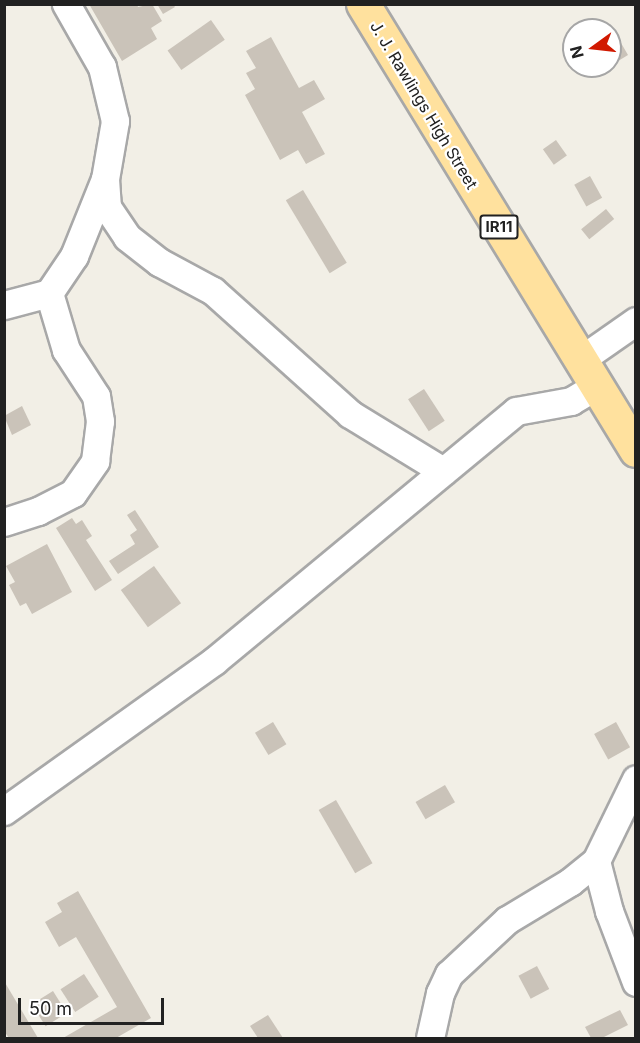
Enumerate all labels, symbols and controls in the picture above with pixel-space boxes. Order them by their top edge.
street label: J. J. Rawlings High Street [366,18,482,192]
north arrow [562,18,622,78]
text: N [565,44,588,61]
road number: IR11 [480,215,518,239]
scale bar [21,986,166,1024]
text: 50 m [29,998,72,1019]

